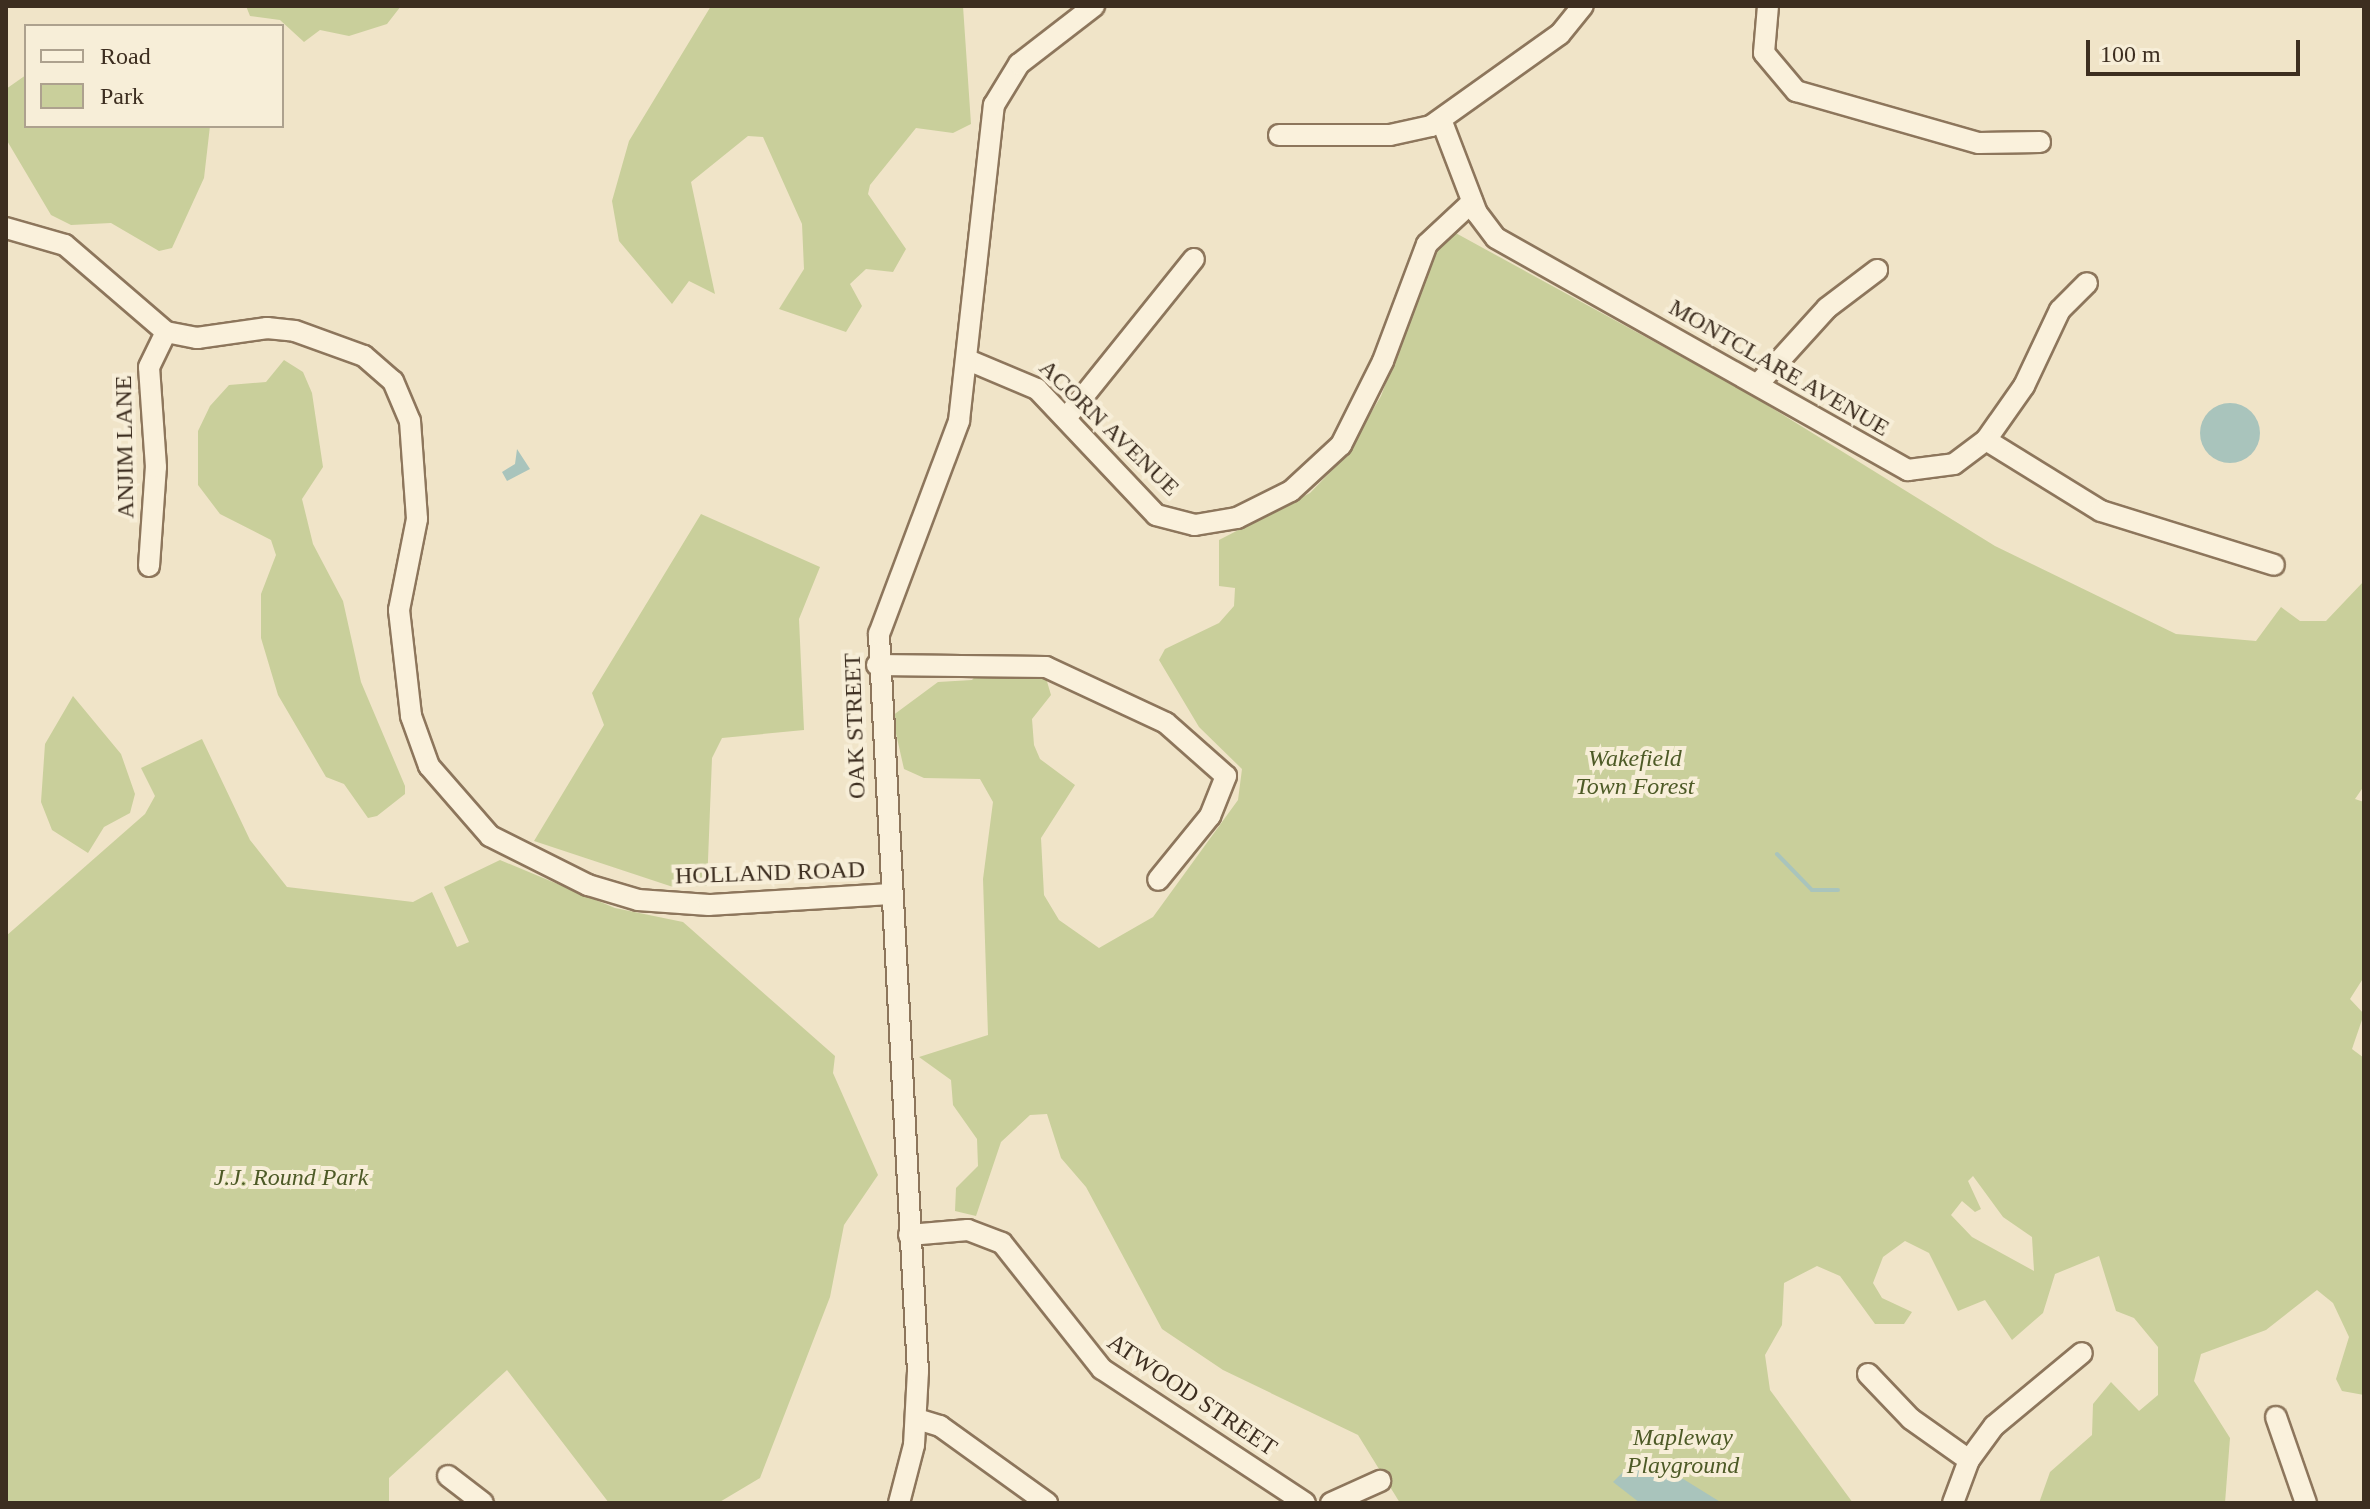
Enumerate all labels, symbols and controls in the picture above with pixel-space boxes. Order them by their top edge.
legend [24,24,284,128]
scale bar [2090,24,2304,74]
text: 100 m [2100,41,2161,67]
text: Road [100,43,151,69]
text: Park [100,83,144,109]
street label: MONTCLARE AVENUE [1663,293,1895,443]
street label: ACORN AVENUE [1032,353,1186,503]
street label: ANJIM LANE [109,375,141,519]
street label: OAK STREET [838,653,872,799]
park label: Wakefield Town Forest [1576,745,1694,801]
street label: HOLLAND ROAD [675,855,865,891]
park label: J.J. Round Park [214,1164,368,1192]
street label: ATWOOD STREET [1102,1328,1282,1462]
park label: Mapleway Playground [1627,1424,1739,1480]

